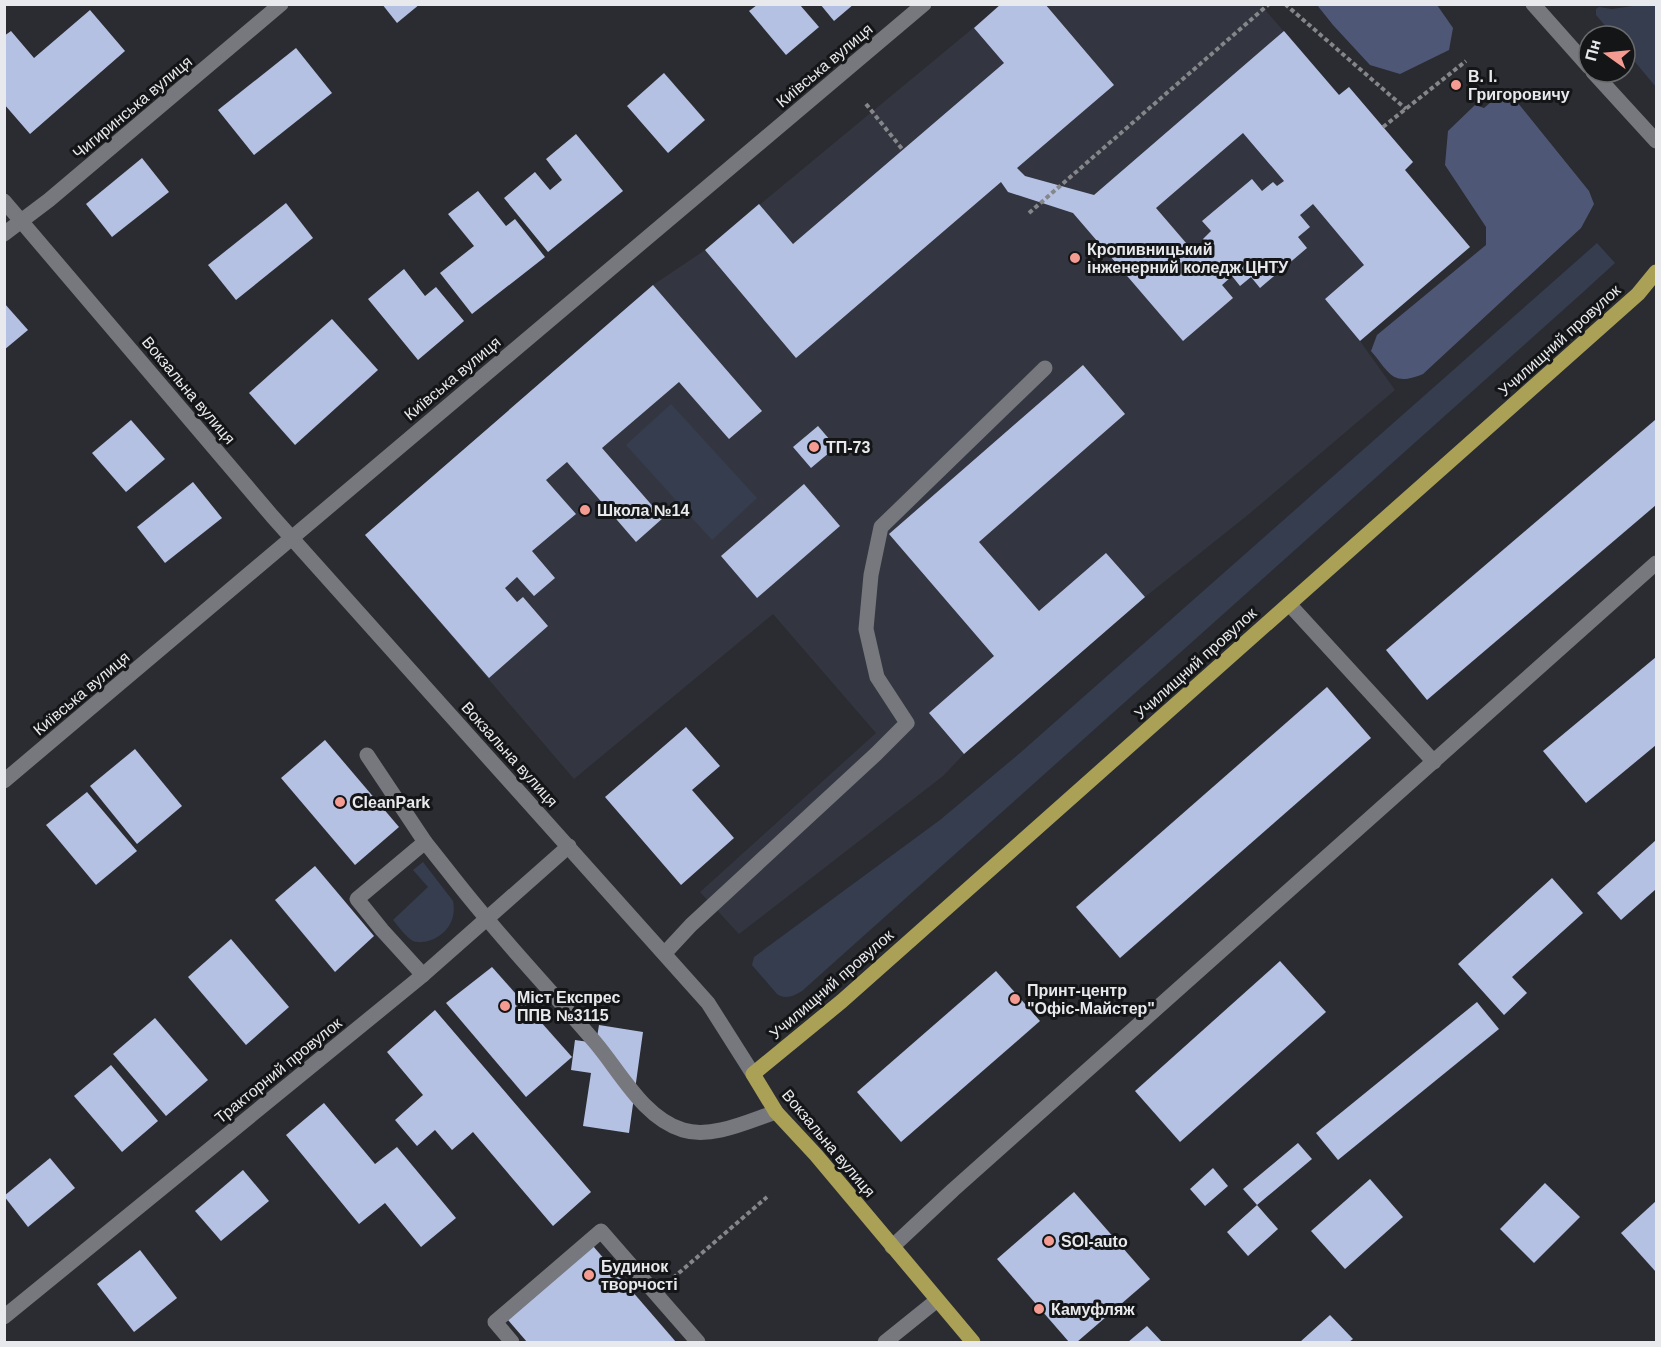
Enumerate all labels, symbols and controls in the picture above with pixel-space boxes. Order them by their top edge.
street label: Київська вулиця [773,20,876,110]
north arrow [1577,24,1637,84]
text: Пн [1582,38,1604,63]
street label: Чигиринська вулиця [69,53,195,162]
place label: В. І. Григоровичу [1468,68,1570,103]
marker: В. І. Григоровичу [1449,78,1463,92]
place label: Кропивницький інженерний коледж ЦНТУ [1087,241,1289,276]
marker: Кропивницький інженерний коледж ЦНТУ [1068,251,1082,265]
street label: Училищний провулок [1495,281,1624,399]
street label: Вокзальна вулиця [139,333,238,447]
street label: Київська вулиця [401,333,504,423]
place label: ТП-73 [826,439,871,456]
marker: ТП-73 [807,440,821,454]
place label: Школа №14 [597,502,689,519]
marker: Школа №14 [578,503,592,517]
street label: Училищний провулок [1131,604,1260,722]
street label: Київська вулиця [30,648,133,738]
street label: Вокзальна вулиця [458,699,561,810]
place label: CleanPark [352,794,430,811]
marker: CleanPark [333,795,347,809]
street label: Училищний провулок [766,926,897,1043]
place label: Принт-центр "Офіс-Майстер" [1027,982,1155,1017]
place label: Міст Експрес ППВ №3115 [517,989,620,1024]
marker: Принт-центр "Офіс-Майстер" [1008,992,1022,1006]
marker: Міст Експрес ППВ №3115 [498,999,512,1013]
street label: Тракторний провулок [212,1014,346,1127]
street label: Вокзальна вулиця [779,1086,878,1200]
place label: SOI-auto [1061,1233,1128,1250]
marker: SOI-auto [1042,1234,1056,1248]
place label: Будинок творчості [601,1258,678,1293]
marker: Будинок творчості [582,1268,596,1282]
place label: Камуфляж [1051,1301,1135,1318]
marker: Камуфляж [1032,1302,1046,1316]

